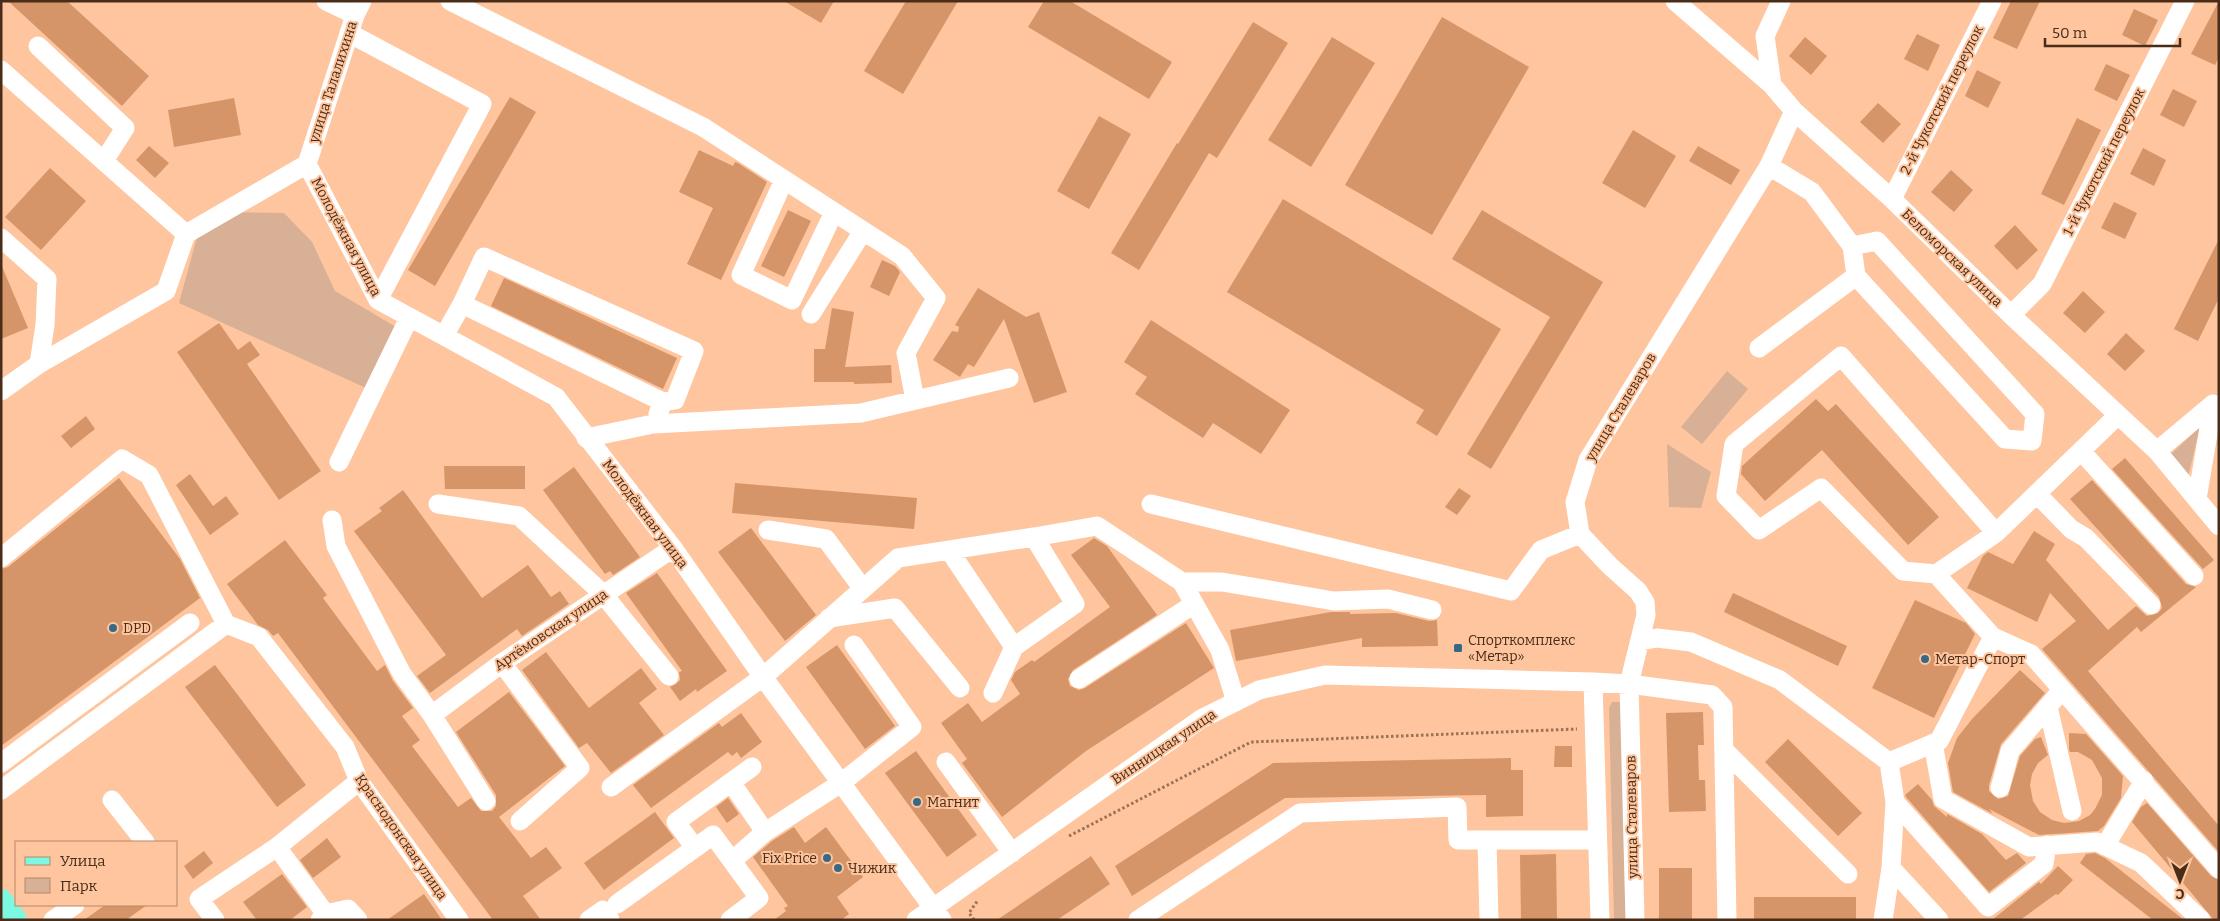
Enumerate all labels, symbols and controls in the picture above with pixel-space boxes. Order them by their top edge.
scale bar [2045,15,2180,47]
street label: улица Талалихина [305,19,361,146]
street label: 2-й Чукотский переулок [1897,22,1987,178]
text: 50 m [2052,24,2088,42]
street label: 1-й Чукотский переулок [2059,85,2149,239]
street label: Молодёжная улица [307,175,385,300]
street label: Беломорская улица [1898,205,2006,311]
street label: улица Сталеваров [1581,350,1660,465]
street label: Молодёжная улица [598,456,692,572]
street label: Артёмовская улица [491,586,611,674]
place label: DPD [123,620,151,637]
marker: DPD [107,622,119,634]
place label: Спорткомплекс «Метар» [1468,632,1575,665]
marker: Спорткомплекс «Метар» [1452,642,1464,654]
place label: Метар-Спорт [1935,651,2025,668]
marker: Метар-Спорт [1919,653,1931,665]
street label: Винницкая улица [1109,706,1220,788]
street label: улица Сталеваров [1622,755,1642,880]
street label: Краснодонская улица [351,771,451,903]
place label: Магнит [927,794,979,811]
marker: Магнит [911,796,923,808]
legend [15,841,178,906]
place label: Fix Price [762,850,817,867]
text: Улица [60,852,106,870]
marker: Fix Price [821,852,833,864]
north arrow [2155,856,2205,906]
place label: Чижик [848,860,897,877]
marker: Чижик [832,862,844,874]
text: Парк [60,877,98,895]
text: С [2175,885,2184,902]

